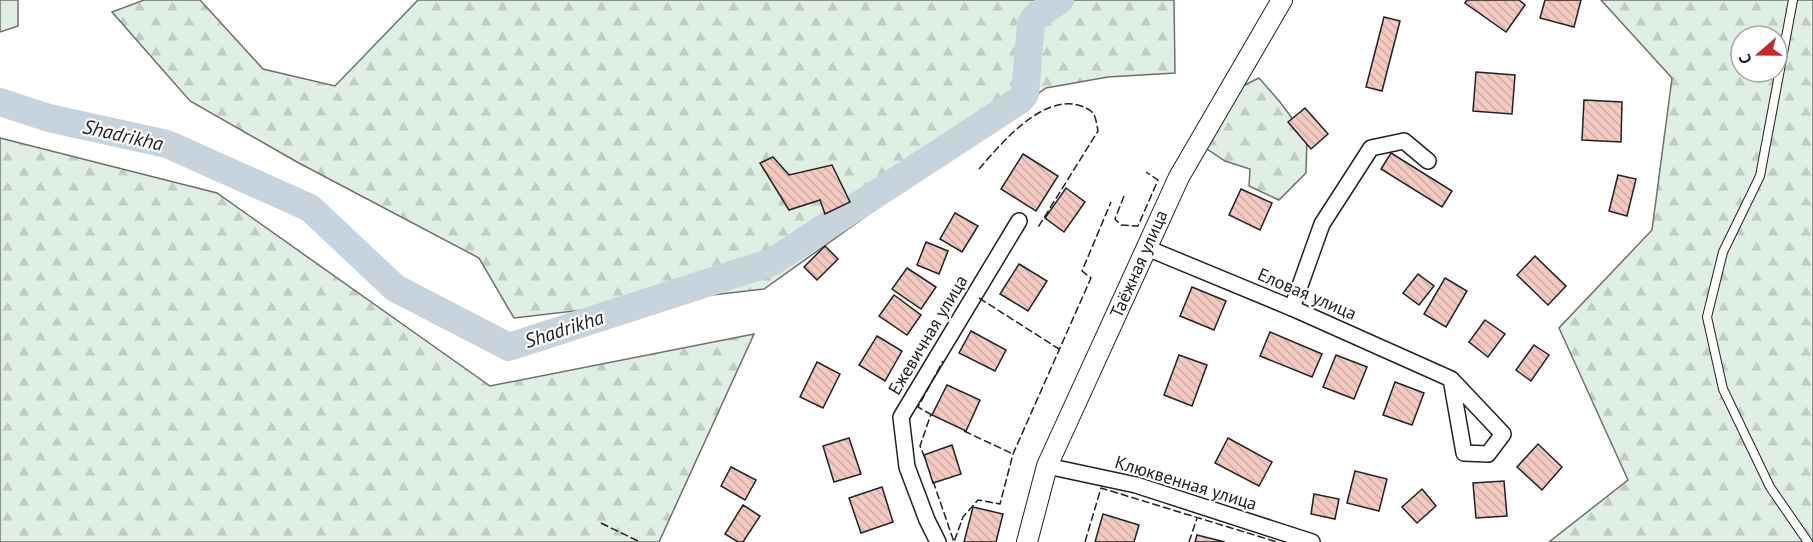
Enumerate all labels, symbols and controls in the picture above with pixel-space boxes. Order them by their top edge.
north arrow [1729,24,1789,84]
text: С [1734,51,1756,67]
water label: Shadrikha [80,113,166,157]
street label: Таёжная улица [1105,206,1173,321]
street label: Еловая улица [1254,262,1360,325]
street label: Ежевичная улица [883,271,972,399]
water label: Shadrikha [521,304,607,354]
street label: Клюквенная улица [1112,450,1260,515]

